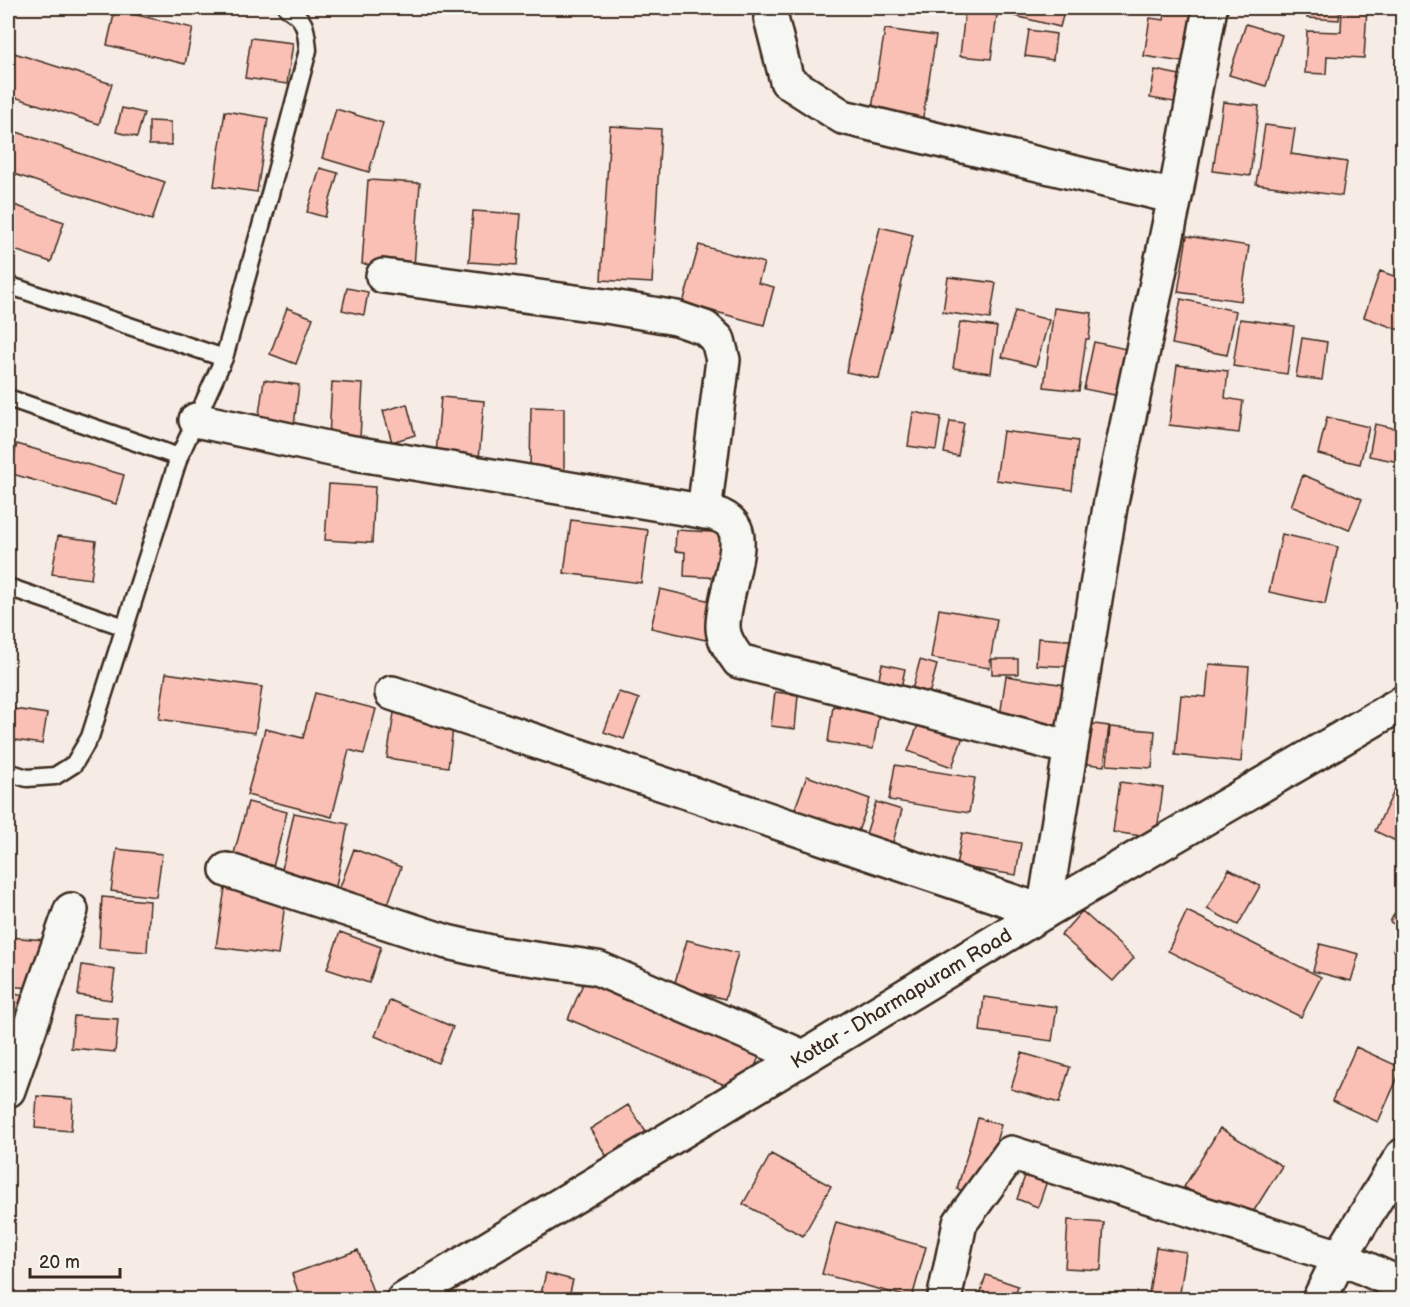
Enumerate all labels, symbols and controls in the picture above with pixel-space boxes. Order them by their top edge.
street label: Kottar - Dharmapuram Road [787,923,1016,1074]
scale bar [30,1241,120,1279]
text: 20 m [39,1252,80,1273]

